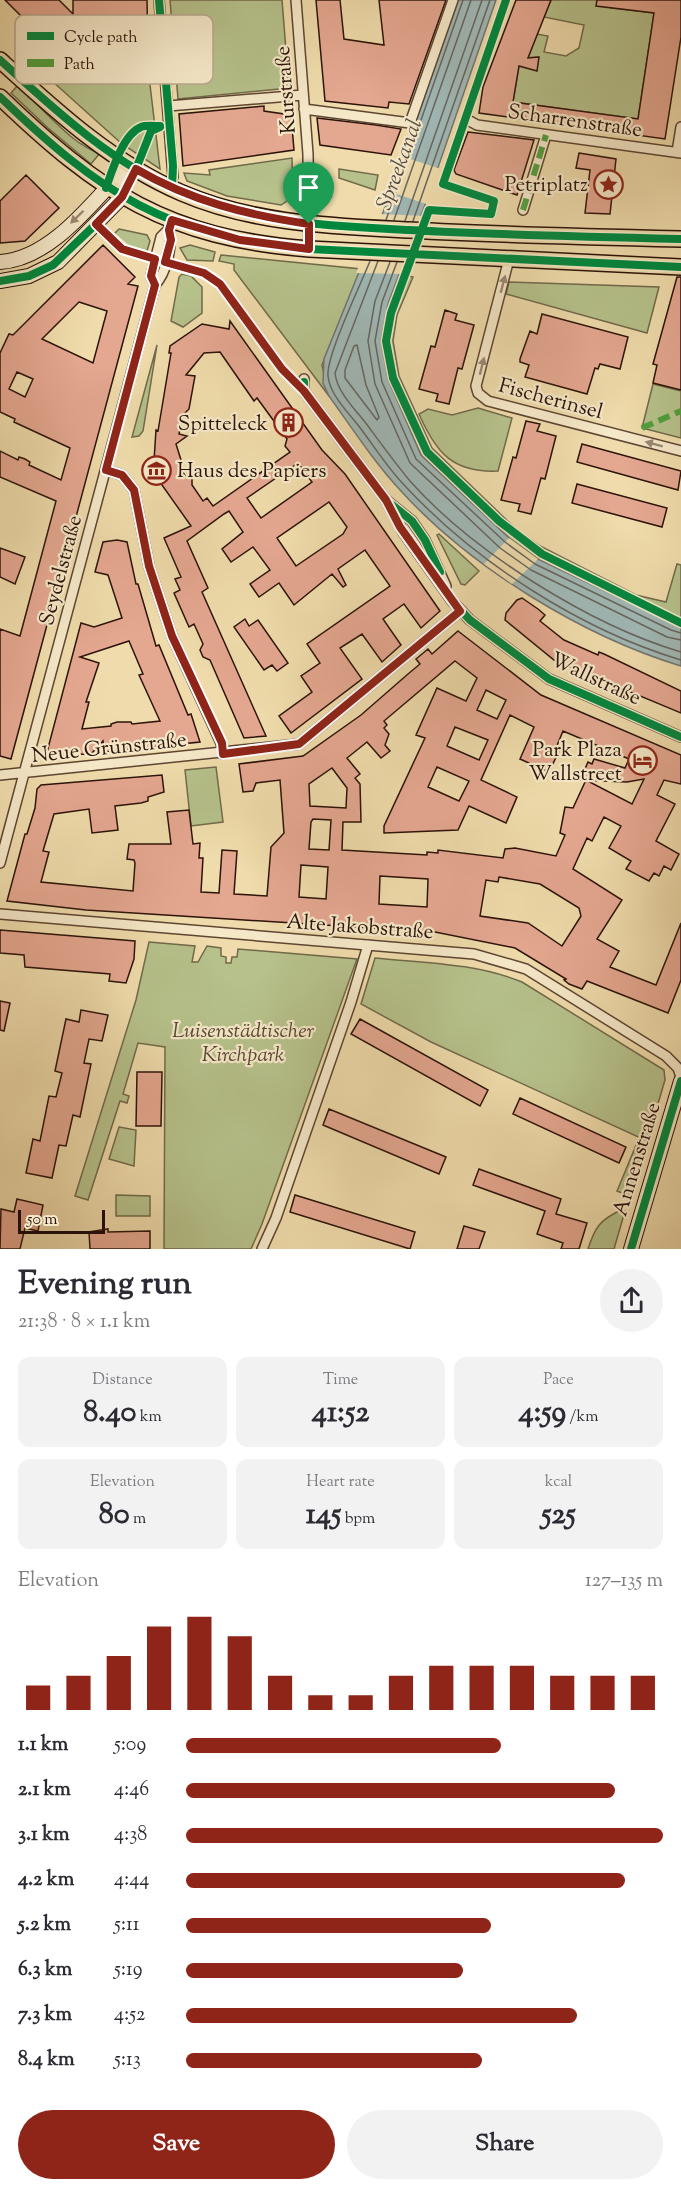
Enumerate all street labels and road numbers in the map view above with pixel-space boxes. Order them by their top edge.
street label: Kurstraße [269,45,305,135]
street label: Scharrenstraße [506,98,644,146]
street label: Fischerinsel [495,372,606,428]
street label: Seydelstraße [33,512,91,629]
street label: Wallstraße [545,646,646,714]
street label: Neue Grünstraße [30,726,188,772]
street label: Alte Jakobstraße [285,908,435,948]
street label: Annenstraße [606,1099,669,1220]

